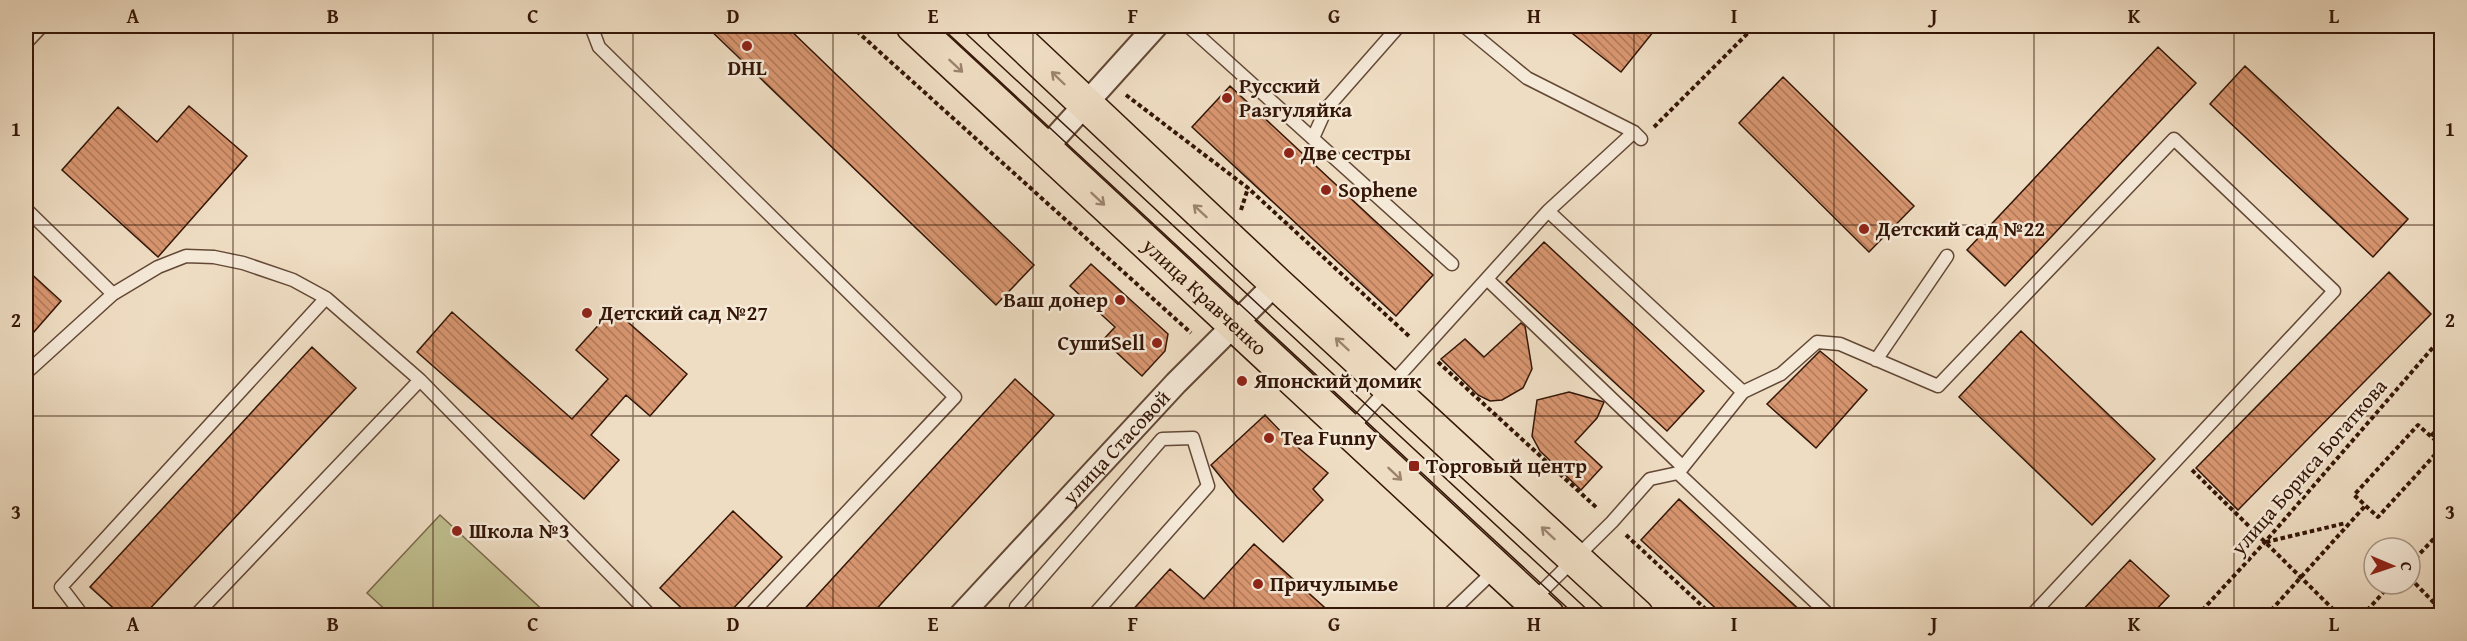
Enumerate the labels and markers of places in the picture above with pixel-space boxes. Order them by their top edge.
marker: DHL [740,39,754,53]
place label: DHL [727,52,767,83]
place label: Русский Разгуляйка [1239,70,1352,125]
marker: Русский Разгуляйка [1220,91,1234,105]
place label: Две сестры [1300,137,1411,168]
marker: Две сестры [1282,146,1296,160]
place label: Sophene [1338,174,1418,205]
marker: Sophene [1319,183,1333,197]
place label: Детский сад №22 [1875,213,2045,244]
marker: Детский сад №22 [1857,222,1871,236]
place label: Ваш донер [1003,284,1108,315]
marker: Ваш донер [1113,293,1127,307]
place label: Детский сад №27 [598,297,768,328]
marker: Детский сад №27 [580,306,594,320]
place label: СушиSell [1057,327,1145,358]
marker: СушиSell [1150,336,1164,350]
place label: Японский домик [1253,365,1422,396]
marker: Японский домик [1235,374,1249,388]
place label: Tea Funny [1281,422,1377,453]
marker: Tea Funny [1262,431,1276,445]
place label: Торговый центр [1426,450,1587,481]
marker: Торговый центр [1407,459,1421,473]
place label: Школа №3 [469,515,570,546]
marker: Школа №3 [450,524,464,538]
place label: Причулымье [1270,568,1398,599]
marker: Причулымье [1251,577,1265,591]

